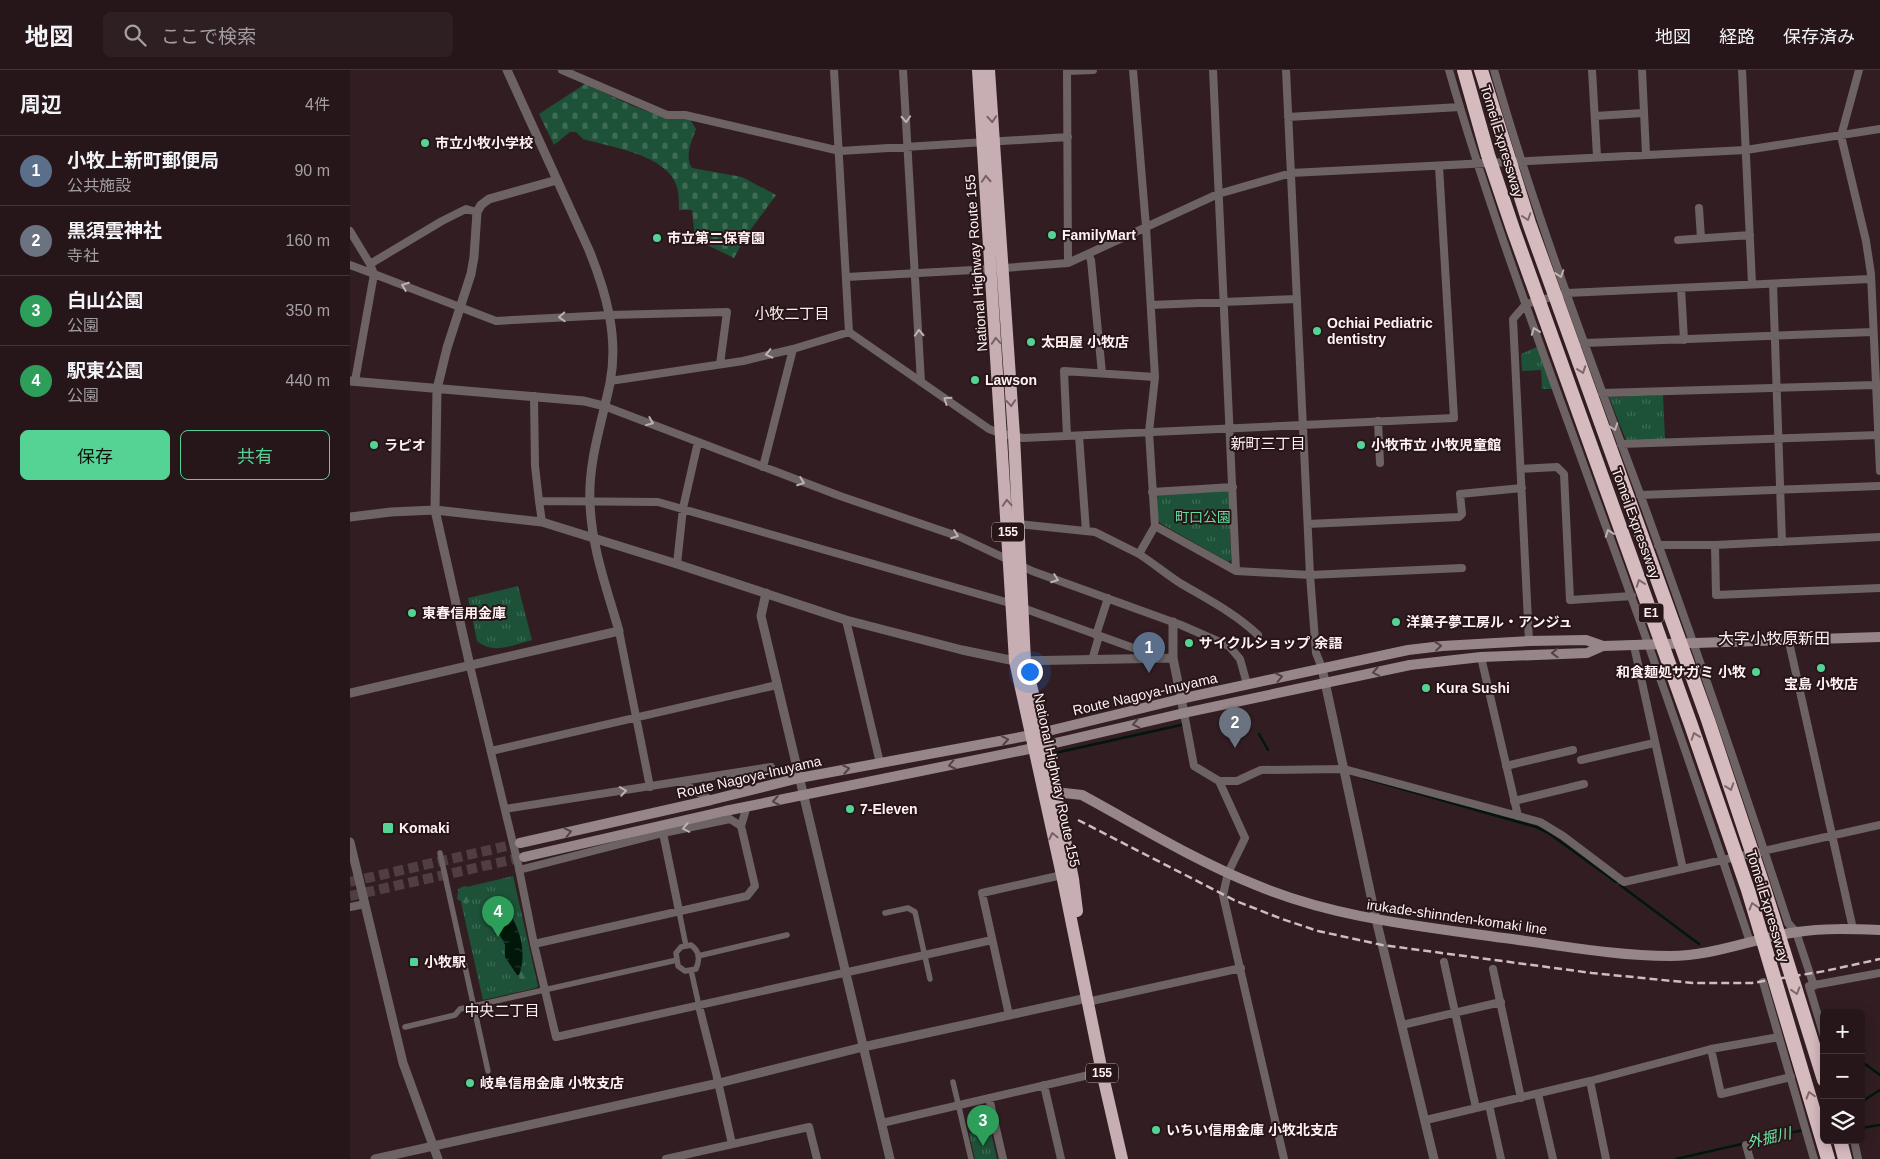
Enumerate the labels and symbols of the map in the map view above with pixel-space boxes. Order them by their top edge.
street label: Tomei Expressway [1477,83,1527,199]
one-way arrow [900,115,911,123]
one-way arrow [987,115,998,123]
place label: 市立小牧小学校 [435,135,533,151]
marker: 市立小牧小学校 [419,137,431,149]
street label: National Highway Route 155 [962,174,990,352]
one-way arrow [980,175,991,183]
one-way arrow [1522,212,1532,220]
place label: FamilyMart [1062,227,1136,243]
marker: FamilyMart [1046,229,1058,241]
place label: 市立第二保育園 [667,230,765,246]
marker: 市立第二保育園 [651,232,663,244]
one-way arrow [1554,269,1564,278]
one-way arrow [402,282,410,292]
district label: 小牧二丁目 [754,305,830,322]
one-way arrow [557,312,565,323]
place label: Ochiai Pediatric dentistry [1327,315,1433,347]
marker: Ochiai Pediatric dentistry [1311,325,1323,337]
one-way arrow [1531,327,1541,336]
one-way arrow [913,329,924,337]
place label: 太田屋 小牧店 [1041,334,1129,350]
marker: 太田屋 小牧店 [1025,336,1037,348]
one-way arrow [990,337,1001,345]
one-way arrow [764,348,773,359]
one-way arrow [1576,365,1586,373]
place label: Lawson [985,372,1037,388]
marker: Lawson [969,374,981,386]
one-way arrow [943,397,952,406]
one-way arrow [1006,399,1017,407]
one-way arrow [645,416,654,427]
one-way arrow [1608,422,1618,431]
district label: 新町三丁目 [1230,435,1306,452]
place label: ラピオ [384,437,426,453]
place label: 小牧市立 小牧児童館 [1371,437,1501,453]
marker: ラピオ [368,439,380,451]
marker: 小牧市立 小牧児童館 [1355,439,1367,451]
street label: Tomei Expressway [1609,465,1663,581]
one-way arrow [797,476,805,486]
one-way arrow [1001,499,1012,507]
park label: 町口公園 [1175,509,1231,525]
road number: 155 [992,522,1024,542]
one-way arrow [950,529,958,539]
one-way arrow [1605,529,1615,538]
one-way arrow [1050,573,1058,583]
one-way arrow [1636,579,1646,588]
road number: E1 [1638,604,1664,622]
place label: 東春信用金庫 [422,605,506,621]
marker: 東春信用金庫 [406,607,418,619]
place label: 洋菓子夢工房ル・アンジュ [1406,614,1572,630]
marker: 洋菓子夢工房ル・アンジュ [1390,616,1402,628]
district label: 大字小牧原新田 [1718,630,1830,647]
pin: 1 [1133,632,1165,673]
place label: サイクルショップ 余語 [1199,635,1342,651]
marker: サイクルショップ 余語 [1183,637,1195,649]
one-way arrow [1435,641,1443,652]
one-way arrow [1551,648,1559,659]
your location [1017,659,1043,685]
marker: 宝島 小牧店 [1815,662,1827,674]
place label: 和食麺処サガミ 小牧 [1616,664,1746,680]
one-way arrow [1372,666,1381,676]
marker: 和食麺処サガミ 小牧 [1750,666,1762,678]
street label: Route Nagoya-Inuyama [1071,670,1219,718]
one-way arrow [1275,673,1284,683]
place label: 宝島 小牧店 [1784,676,1858,692]
place label: Kura Sushi [1436,680,1510,696]
marker: Kura Sushi [1420,682,1432,694]
street label: National Highway Route 155 [1031,692,1083,869]
pin: 2 [1219,707,1251,748]
one-way arrow [1132,718,1141,729]
one-way arrow [1691,732,1701,741]
one-way arrow [1001,735,1010,746]
street label: Route Nagoya-Inuyama [675,753,823,801]
one-way arrow [948,759,957,770]
one-way arrow [841,765,850,775]
one-way arrow [1724,782,1734,790]
one-way arrow [619,786,627,797]
one-way arrow [771,796,780,806]
place label: 7-Eleven [860,801,918,817]
marker: 7-Eleven [844,803,856,815]
place label: Komaki [399,820,450,836]
marker: Komaki [381,821,395,835]
one-way arrow [681,823,690,833]
one-way arrow [563,827,572,838]
one-way arrow [1048,832,1059,841]
street label: Tomei Expressway [1743,848,1793,964]
pin: 4 [482,896,514,937]
street label: irukade-shinnden-komaki line [1366,896,1548,938]
one-way arrow [1748,903,1758,911]
place label: 小牧駅 [424,954,466,970]
marker: 小牧駅 [408,956,420,968]
one-way arrow [1791,986,1801,995]
district label: 中央二丁目 [464,1002,540,1019]
road number: 155 [1086,1064,1118,1082]
place label: 岐阜信用金庫 小牧支店 [480,1075,624,1091]
marker: 岐阜信用金庫 小牧支店 [464,1077,476,1089]
one-way arrow [1805,1091,1816,1100]
pin: 3 [967,1105,999,1146]
place label: いちい信用金庫 小牧北支店 [1166,1122,1338,1138]
marker: いちい信用金庫 小牧北支店 [1150,1124,1162,1136]
water label: 外掘川 [1745,1124,1795,1151]

